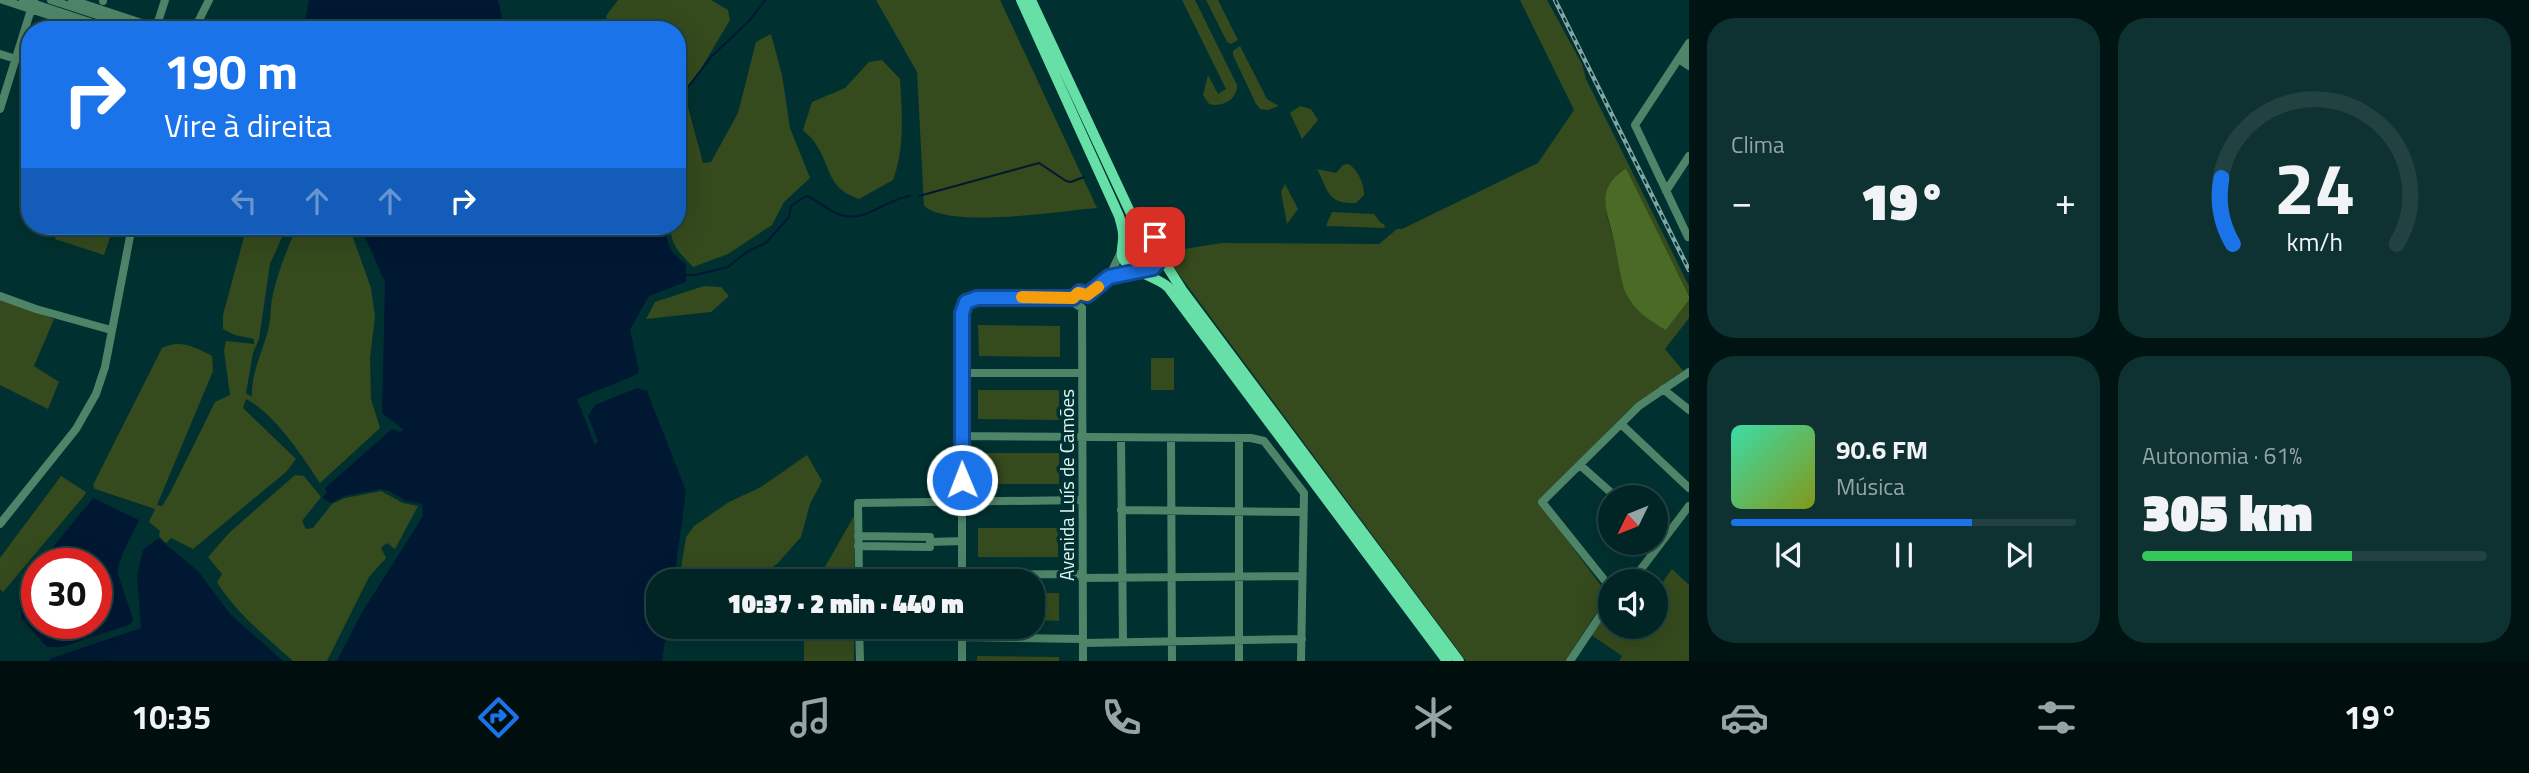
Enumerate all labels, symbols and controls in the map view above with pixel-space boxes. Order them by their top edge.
text: 190 m [164,33,298,108]
icon: right [49,49,140,140]
text: Vire à direita [164,101,332,149]
text: Clima [1731,127,1785,162]
text: 24 [2274,132,2355,242]
text: 19° [1861,161,1946,240]
text: − [1731,172,1752,230]
text: + [2055,172,2076,230]
icon: left [225,182,263,220]
icon: ahead [298,182,336,220]
icon: ahead [371,182,409,220]
icon: right [444,182,482,220]
pin [1125,207,1185,267]
icon: arrive [1136,218,1174,256]
text: km/h [2286,223,2343,261]
street label: Avenida Luís de Camões [1052,389,1081,581]
text: 90.6 FM [1836,430,1928,469]
text: Autonomia · 61% [2142,438,2302,473]
position arrow [925,443,999,517]
text: Música [1836,469,1905,504]
text: 305 km [2142,472,2313,551]
north arrow [1598,485,1668,555]
map controls [1598,485,1668,639]
icon: previous [1770,536,1808,574]
icon: pause [1885,536,1923,574]
icon: next [2000,536,2038,574]
speed limit sign: 30 [21,548,112,639]
button: sound [1598,569,1668,639]
text: 10:37 · 2 min · 440 m [727,584,964,623]
text: 10:35 [131,693,211,741]
icon: directions [474,693,523,742]
icon: music [786,693,835,742]
icon: phone [1097,693,1146,742]
icon: climate [1409,693,1458,742]
icon: car [1720,693,1769,742]
icon: filters [2032,693,2081,742]
text: 19° [2344,693,2398,741]

